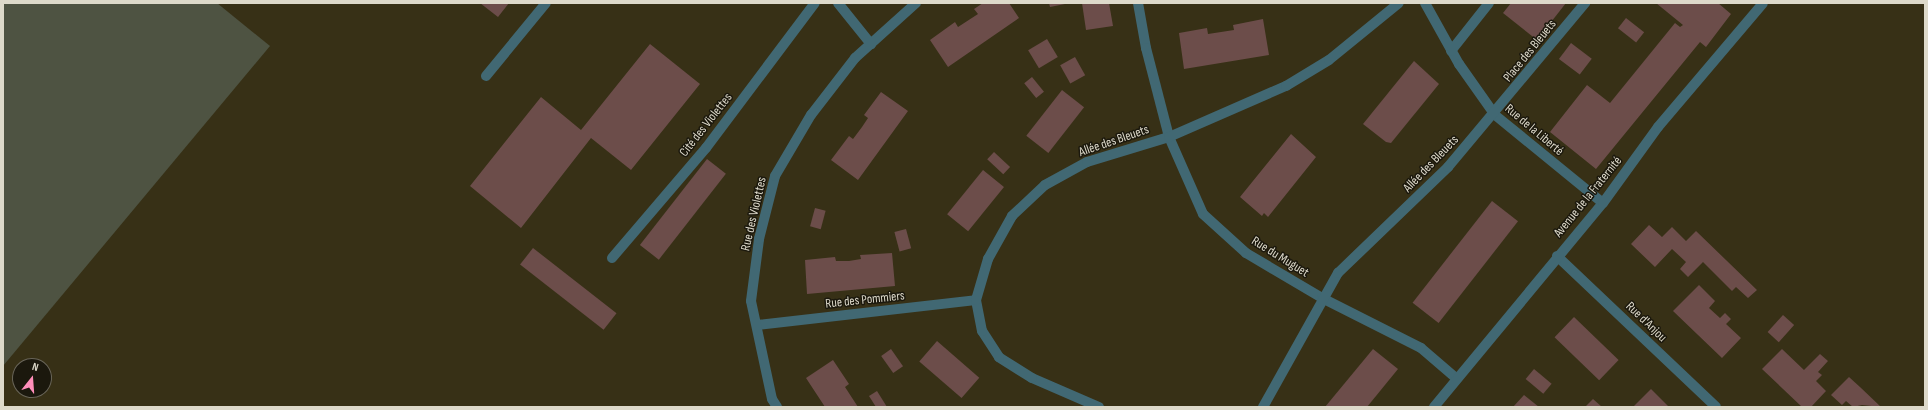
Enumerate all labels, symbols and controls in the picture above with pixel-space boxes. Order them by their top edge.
street label: Place des Bleuets [1500,17,1560,85]
street label: Cité des Violettes [676,90,736,160]
street label: Rue de la Liberté [1502,101,1566,159]
street label: Allée des Bleuets [1077,122,1151,160]
street label: Allée des Bleuets [1400,132,1462,196]
street label: Avenue de la Fraternité [1551,153,1625,241]
street label: Rue des Violettes [738,176,770,252]
street label: Rue du Muguet [1248,233,1312,281]
street label: Rue des Pommiers [825,288,905,312]
street label: Rue d'Anjou [1622,299,1670,345]
north arrow [12,358,52,398]
text: N [31,360,40,374]

